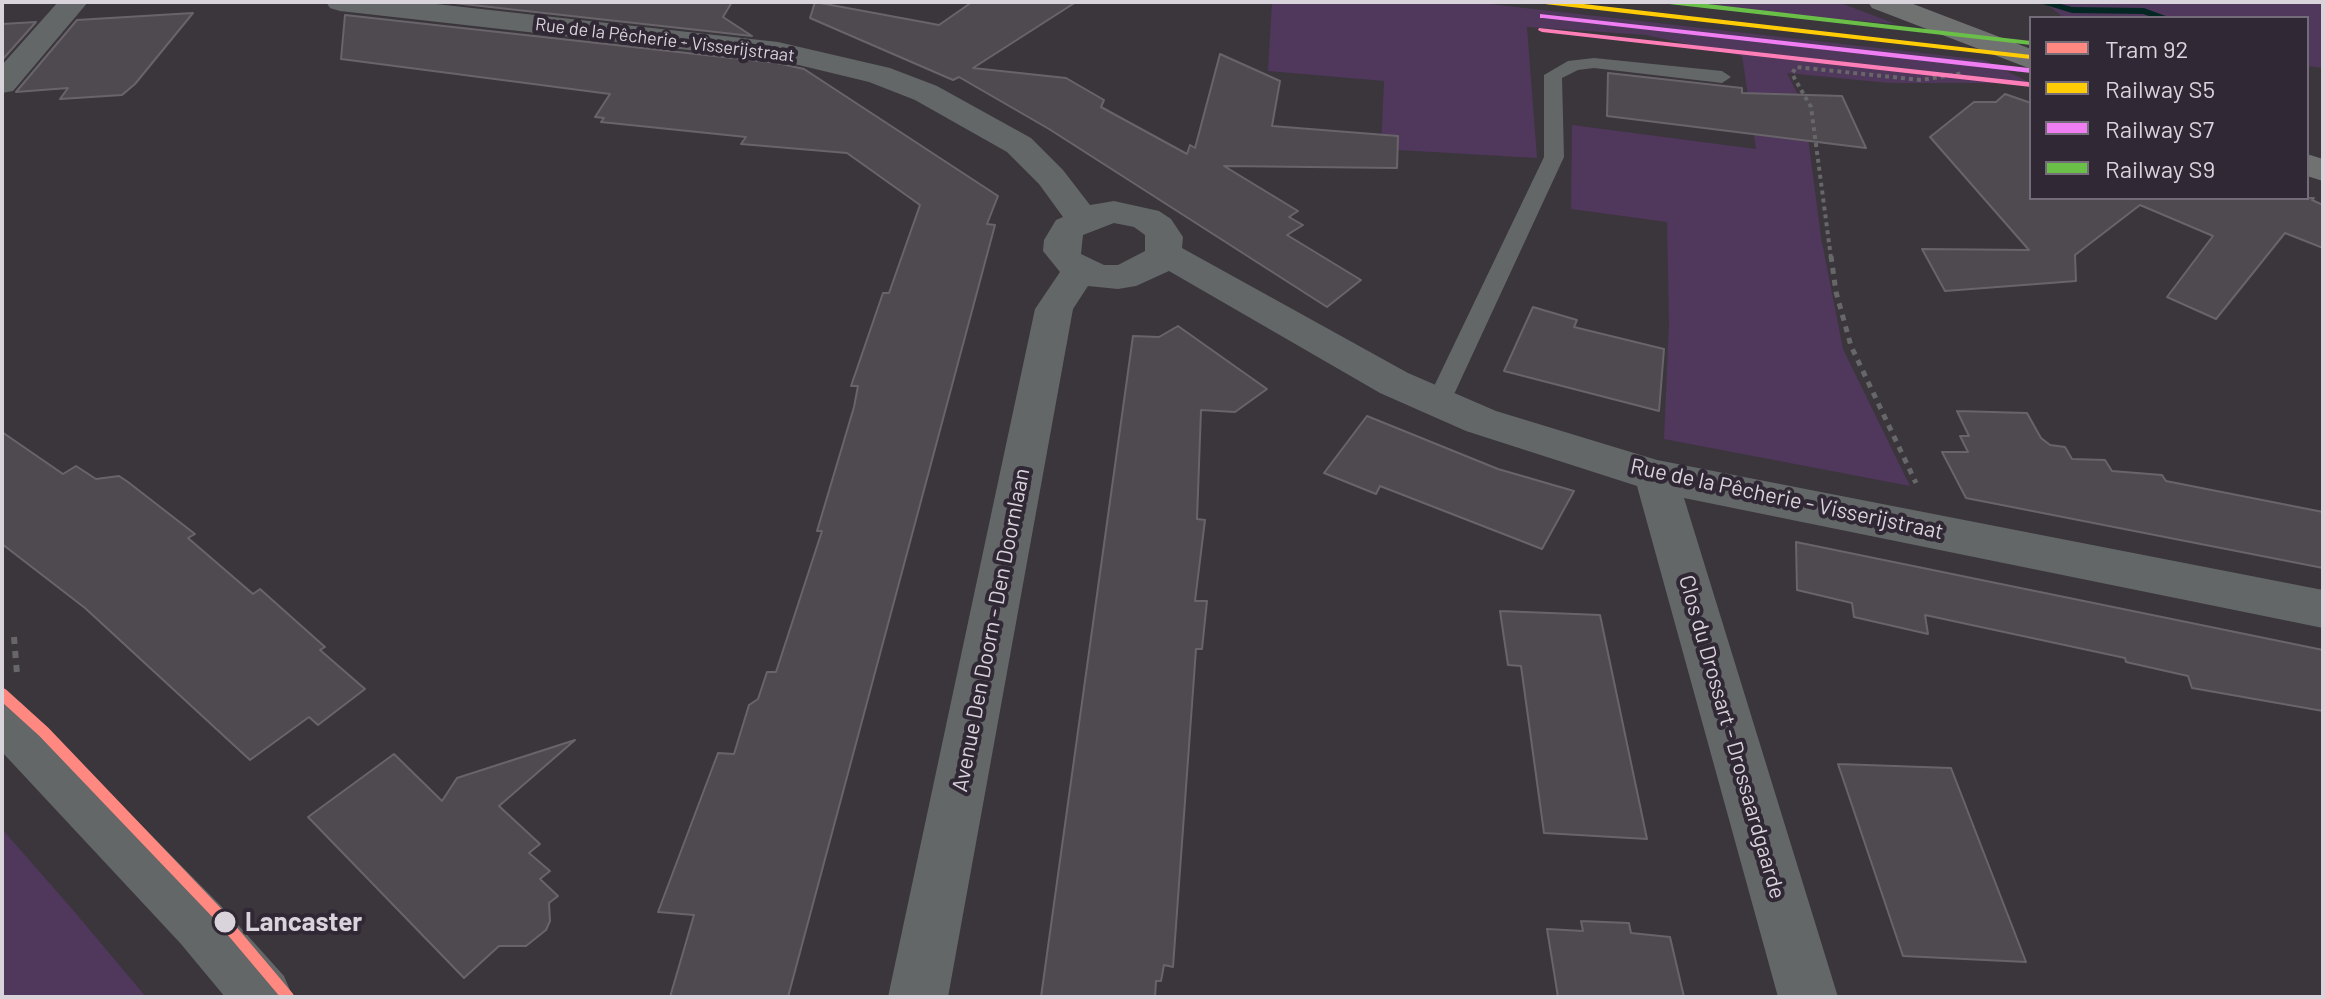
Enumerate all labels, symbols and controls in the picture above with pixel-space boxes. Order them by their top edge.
street label: Rue de la Pêcherie - Visserijstraat [534,13,796,67]
legend [2029,16,2309,200]
text: Tram 92 [2105,34,2188,63]
text: Railway S5 [2105,74,2215,103]
text: Railway S7 [2105,114,2214,143]
text: Railway S9 [2105,154,2215,183]
street label: Rue de la Pêcherie - Visserijstraat [1628,453,1946,545]
street label: Avenue Den Doorn - Den Doornlaan [947,466,1035,794]
street label: Clos du Drossart - Drossaardgaarde [1673,572,1791,902]
place label: Lancaster [245,906,362,938]
marker: Lancaster [212,909,238,935]

